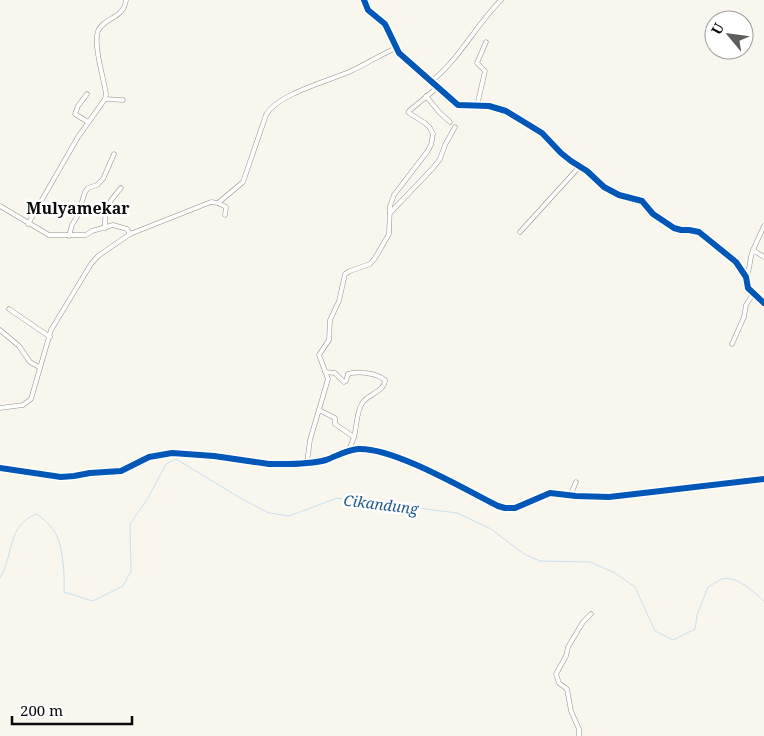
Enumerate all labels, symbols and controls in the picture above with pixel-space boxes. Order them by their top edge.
north arrow [704,10,754,60]
text: U [706,19,728,38]
district label: Mulyamekar [26,197,130,219]
water label: Cikandung [342,489,420,519]
scale bar [12,694,132,726]
text: 200 m [20,700,63,720]

